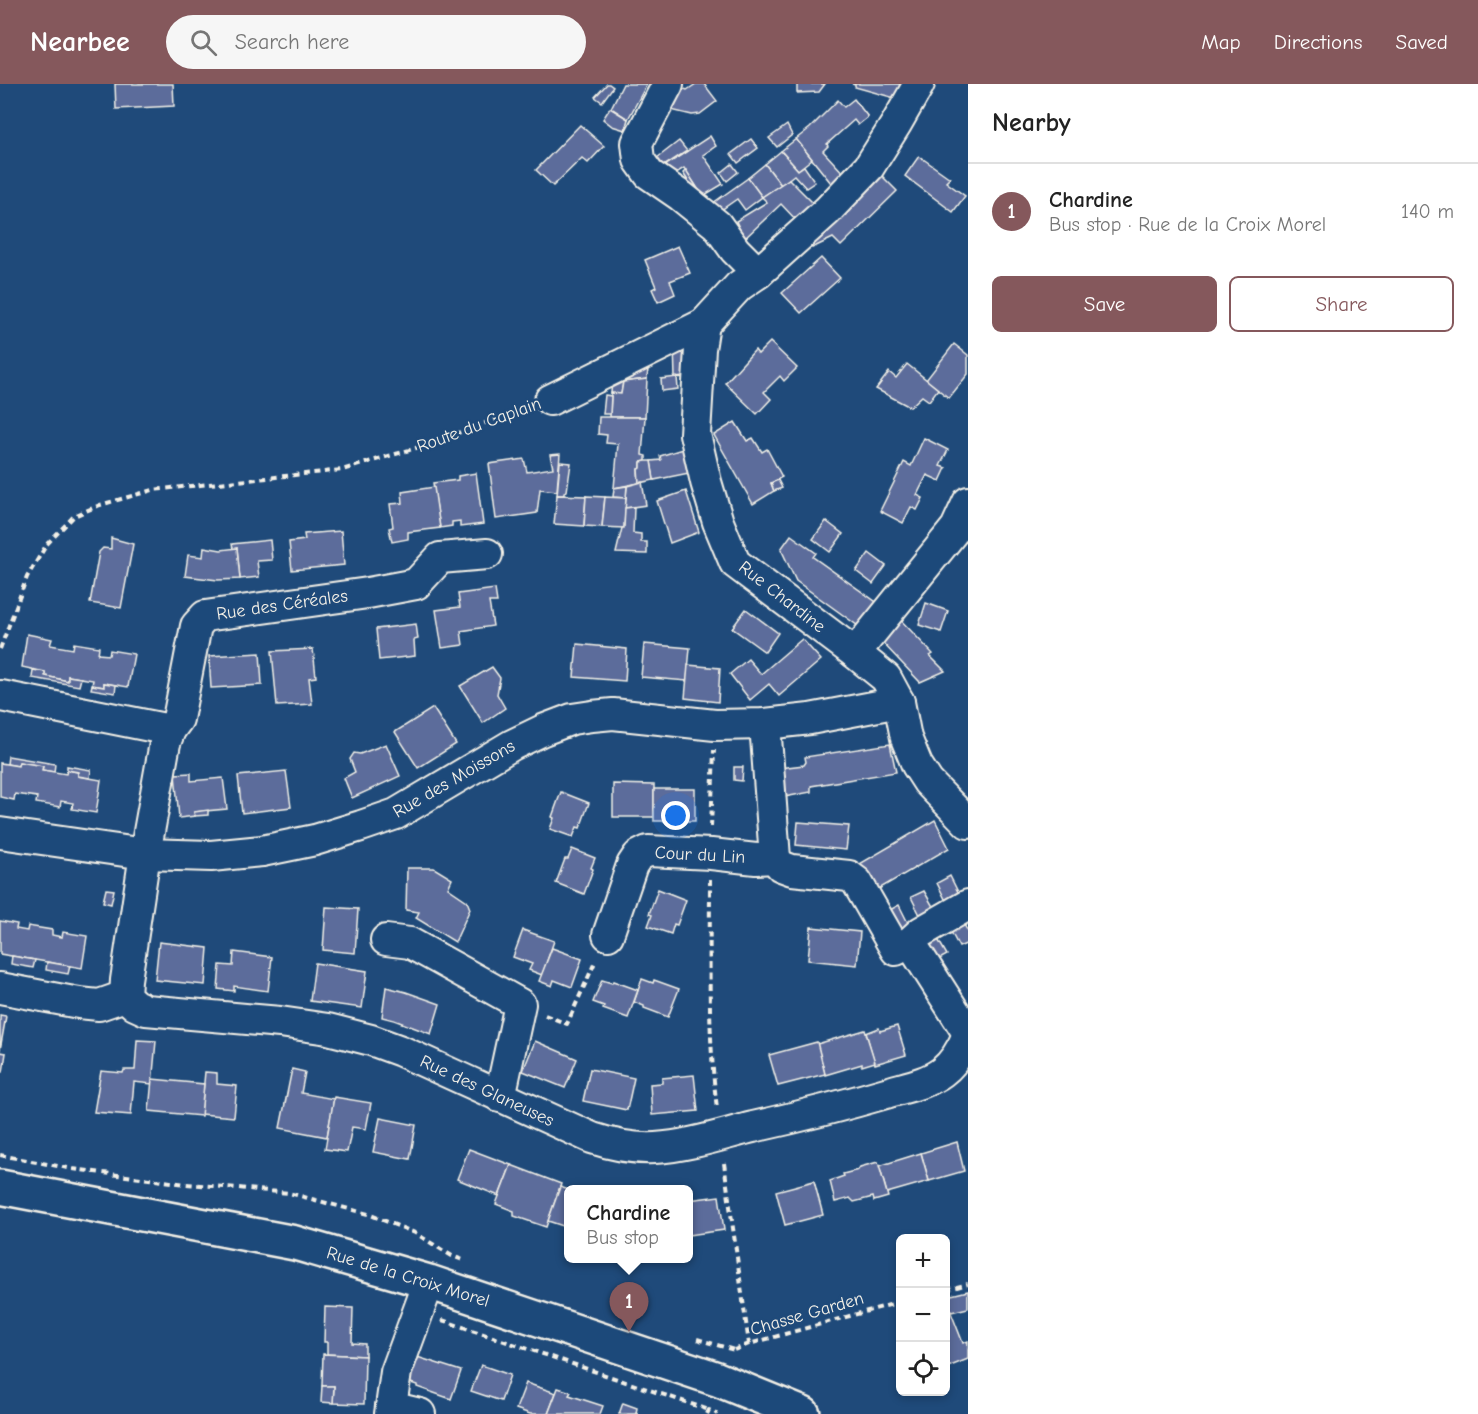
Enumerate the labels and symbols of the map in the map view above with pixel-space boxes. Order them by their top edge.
street label: Route du Caplain [414,393,544,457]
street label: Rue Chardine [734,557,830,637]
street label: Rue des Céréales [215,585,349,625]
street label: Rue des Moissons [389,736,519,822]
your location [661,801,690,830]
street label: Cour du Lin [654,842,746,868]
street label: Rue des Glaneuses [417,1051,557,1131]
street label: Rue de la Croix Morel [324,1242,492,1312]
pin: 1 [610,1282,648,1332]
street label: Chasse Garden [748,1288,866,1340]

